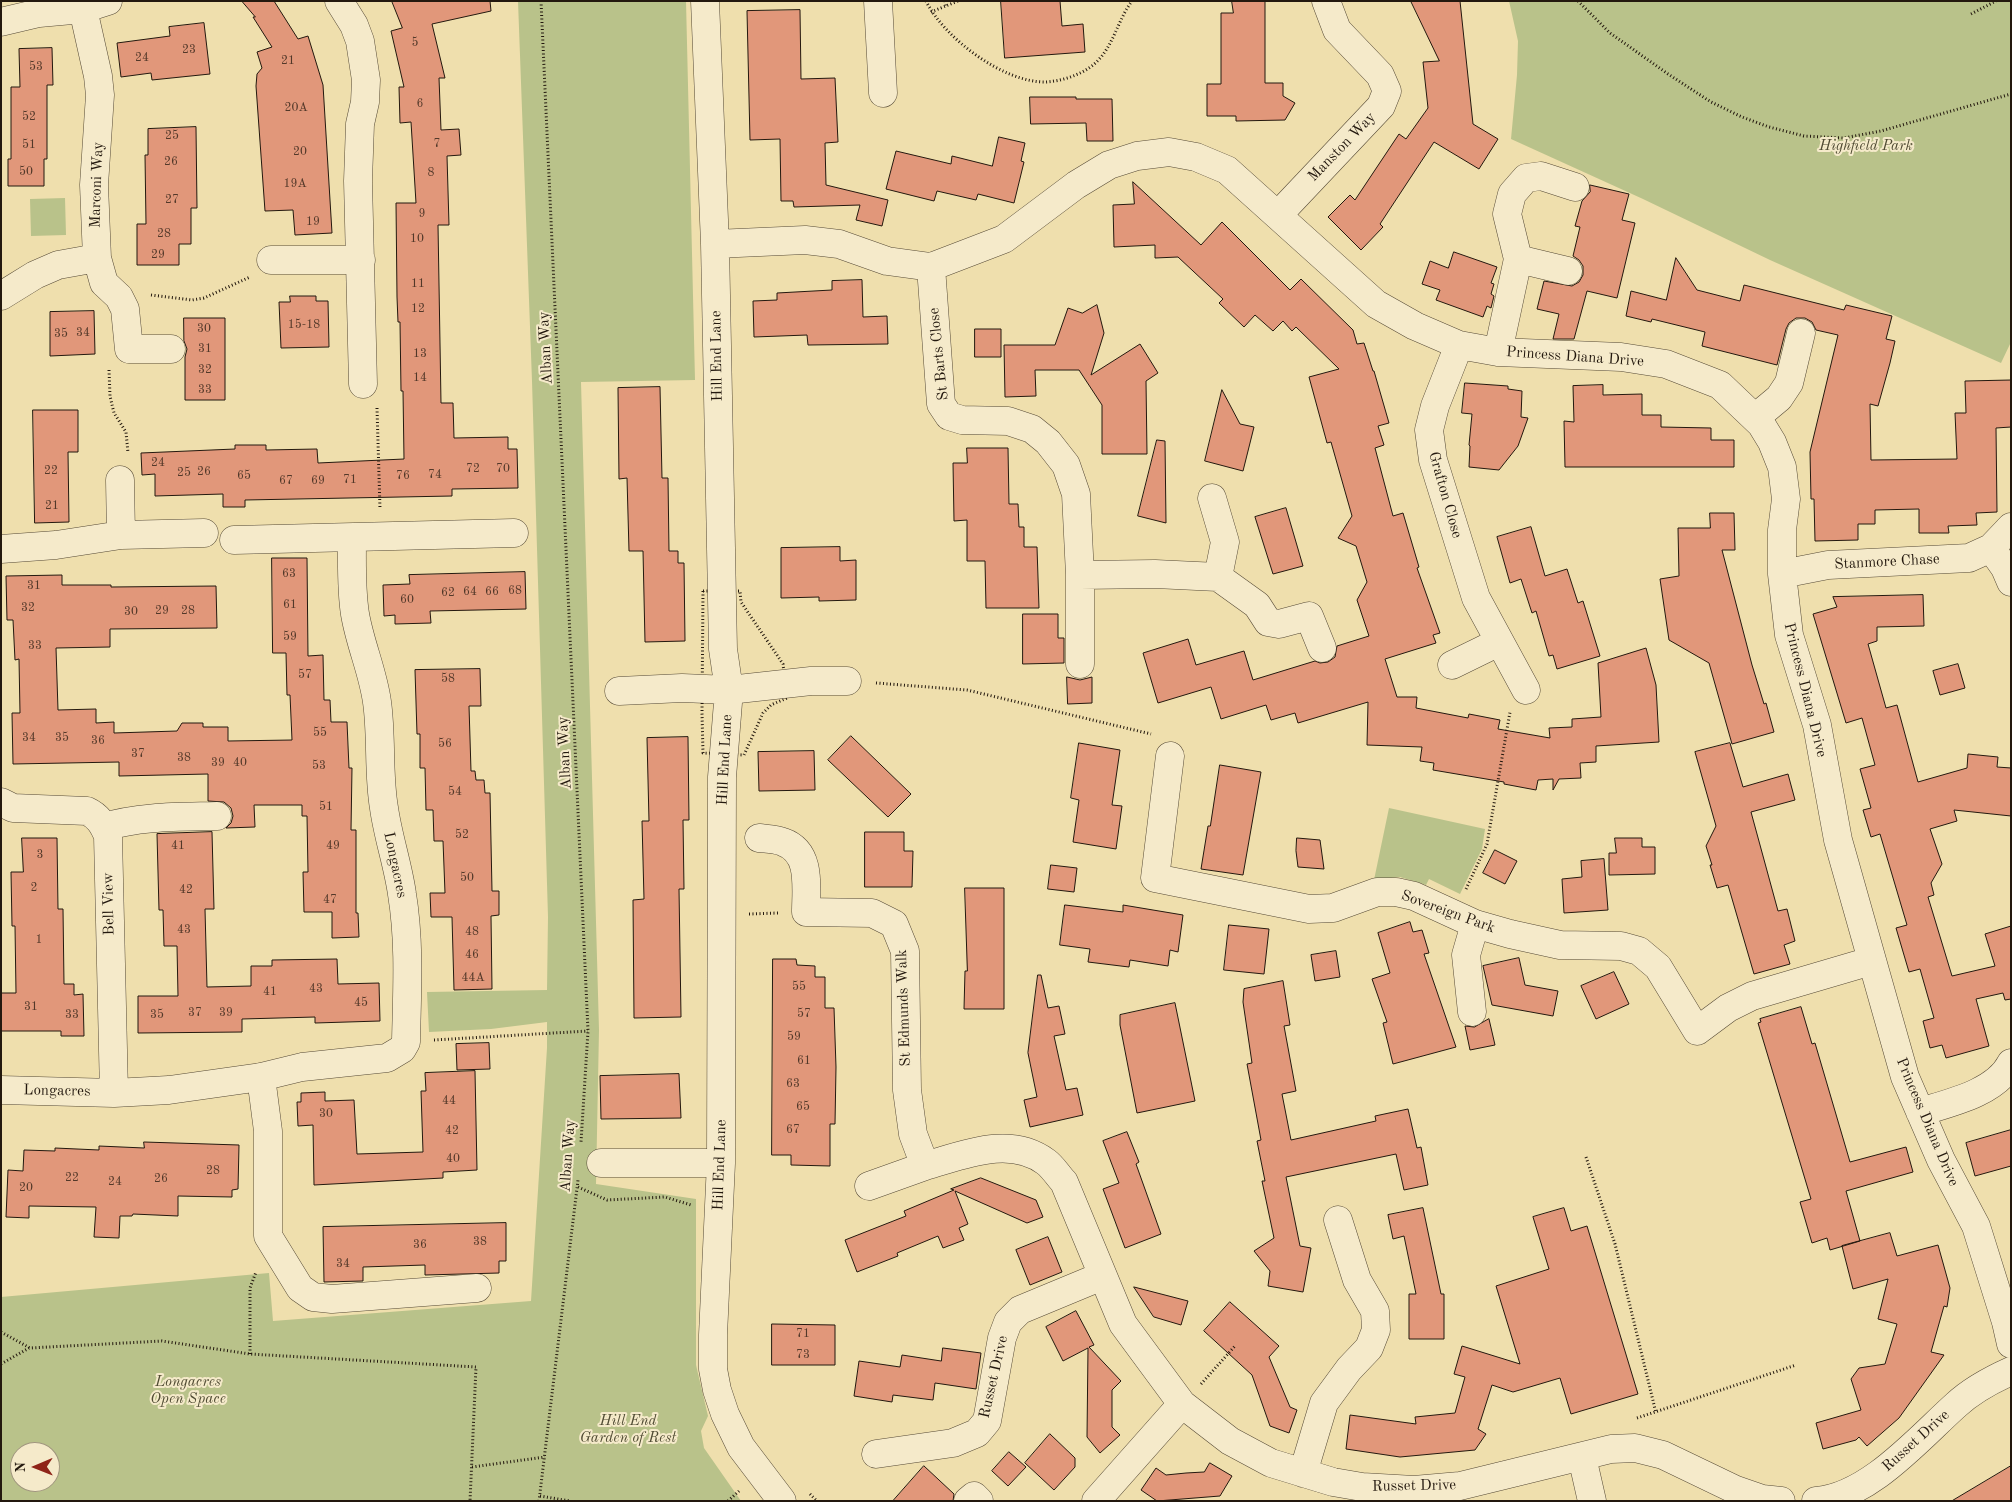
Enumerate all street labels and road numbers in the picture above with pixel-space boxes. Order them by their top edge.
street label: Manston Way [1304,109,1380,185]
street label: Marconi Way [86,142,108,228]
street label: St Barts Close [925,307,953,401]
street label: Hill End Lane [707,310,727,402]
street label: Alban Way [535,311,557,385]
street label: Princess Diana Drive [1506,343,1644,371]
street label: Grafton Close [1424,450,1466,540]
street label: Stanmore Chase [1834,550,1940,574]
street label: Princess Diana Drive [1780,621,1830,759]
street label: Hill End Lane [714,714,736,806]
street label: Alban Way [554,716,576,790]
street label: Longacres [379,830,411,900]
street label: Bell View [99,872,119,936]
street label: Sovereign Park [1399,887,1497,937]
street label: St Edmunds Walk [893,949,915,1067]
street label: Princess Diana Drive [1892,1055,1962,1189]
street label: Longacres [23,1081,91,1101]
street label: Alban Way [556,1119,580,1193]
street label: Hill End Lane [709,1119,731,1211]
street label: Russet Drive [976,1334,1012,1420]
street label: Russet Drive [1879,1406,1953,1476]
street label: Russet Drive [1372,1476,1456,1496]

